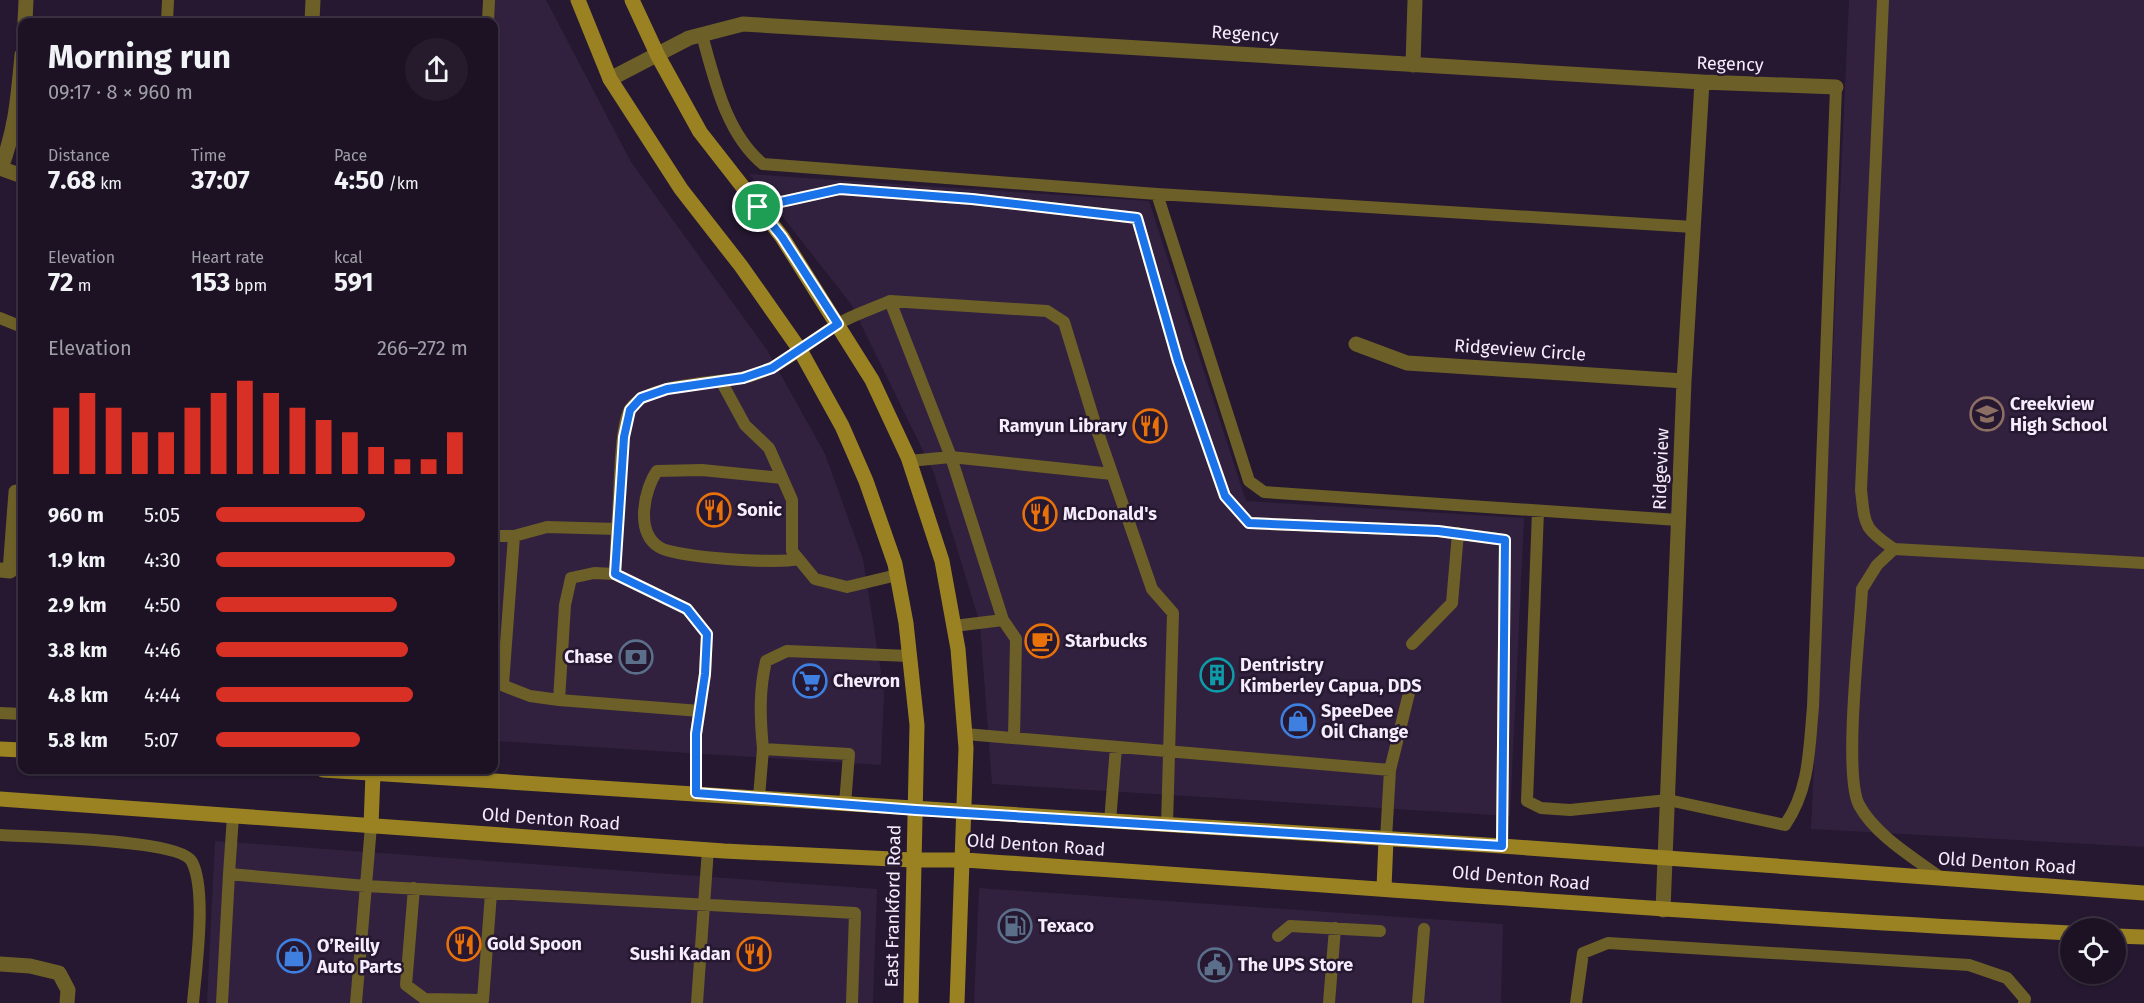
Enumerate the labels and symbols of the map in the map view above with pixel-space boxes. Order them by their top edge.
street label: Regency [1211,21,1279,47]
street label: Regency [1696,52,1764,76]
pin [732,181,783,232]
street label: Ridgeview Circle [1453,334,1587,366]
place label: Creekview High School [2010,393,2108,436]
school or university icon: Creekview High School [1969,396,2005,432]
restaurant icon: Ramyun Library [1132,408,1168,444]
place label: Ramyun Library [999,415,1128,437]
street label: Ridgeview [1649,427,1673,510]
restaurant icon: Sonic [696,492,732,528]
restaurant icon: McDonald's [1022,496,1058,532]
place label: Sonic [737,499,782,521]
place label: McDonald's [1063,503,1157,525]
cafe icon: Starbucks [1024,623,1060,659]
place label: Starbucks [1065,630,1148,652]
bank icon: Chase [618,639,654,675]
place label: Chase [564,646,613,668]
place label: Dentristry Kimberley Capua, DDS [1240,654,1421,697]
building icon: Dentristry Kimberley Capua, DDS [1199,657,1235,693]
supermarket icon: Chevron [792,663,828,699]
place label: Chevron [833,670,900,692]
place label: SpeeDee Oil Change [1321,700,1408,743]
shop icon: SpeeDee Oil Change [1280,703,1316,739]
street label: Old Denton Road [481,803,621,835]
street label: East Frankford Road [881,825,905,987]
street label: Old Denton Road [966,829,1106,861]
street label: Old Denton Road [1937,847,2077,879]
street label: Old Denton Road [1451,861,1591,895]
fuel station icon: Texaco [997,908,1033,944]
place label: Texaco [1038,915,1094,937]
restaurant icon: Gold Spoon [446,926,482,962]
place label: Gold Spoon [487,933,582,955]
place label: O’Reilly Auto Parts [316,935,402,978]
restaurant icon: Sushi Kadan [736,936,772,972]
shop icon: O’Reilly Auto Parts [276,938,312,974]
place label: Sushi Kadan [630,943,731,965]
public building icon: The UPS Store [1197,947,1233,983]
place label: The UPS Store [1238,954,1353,976]

